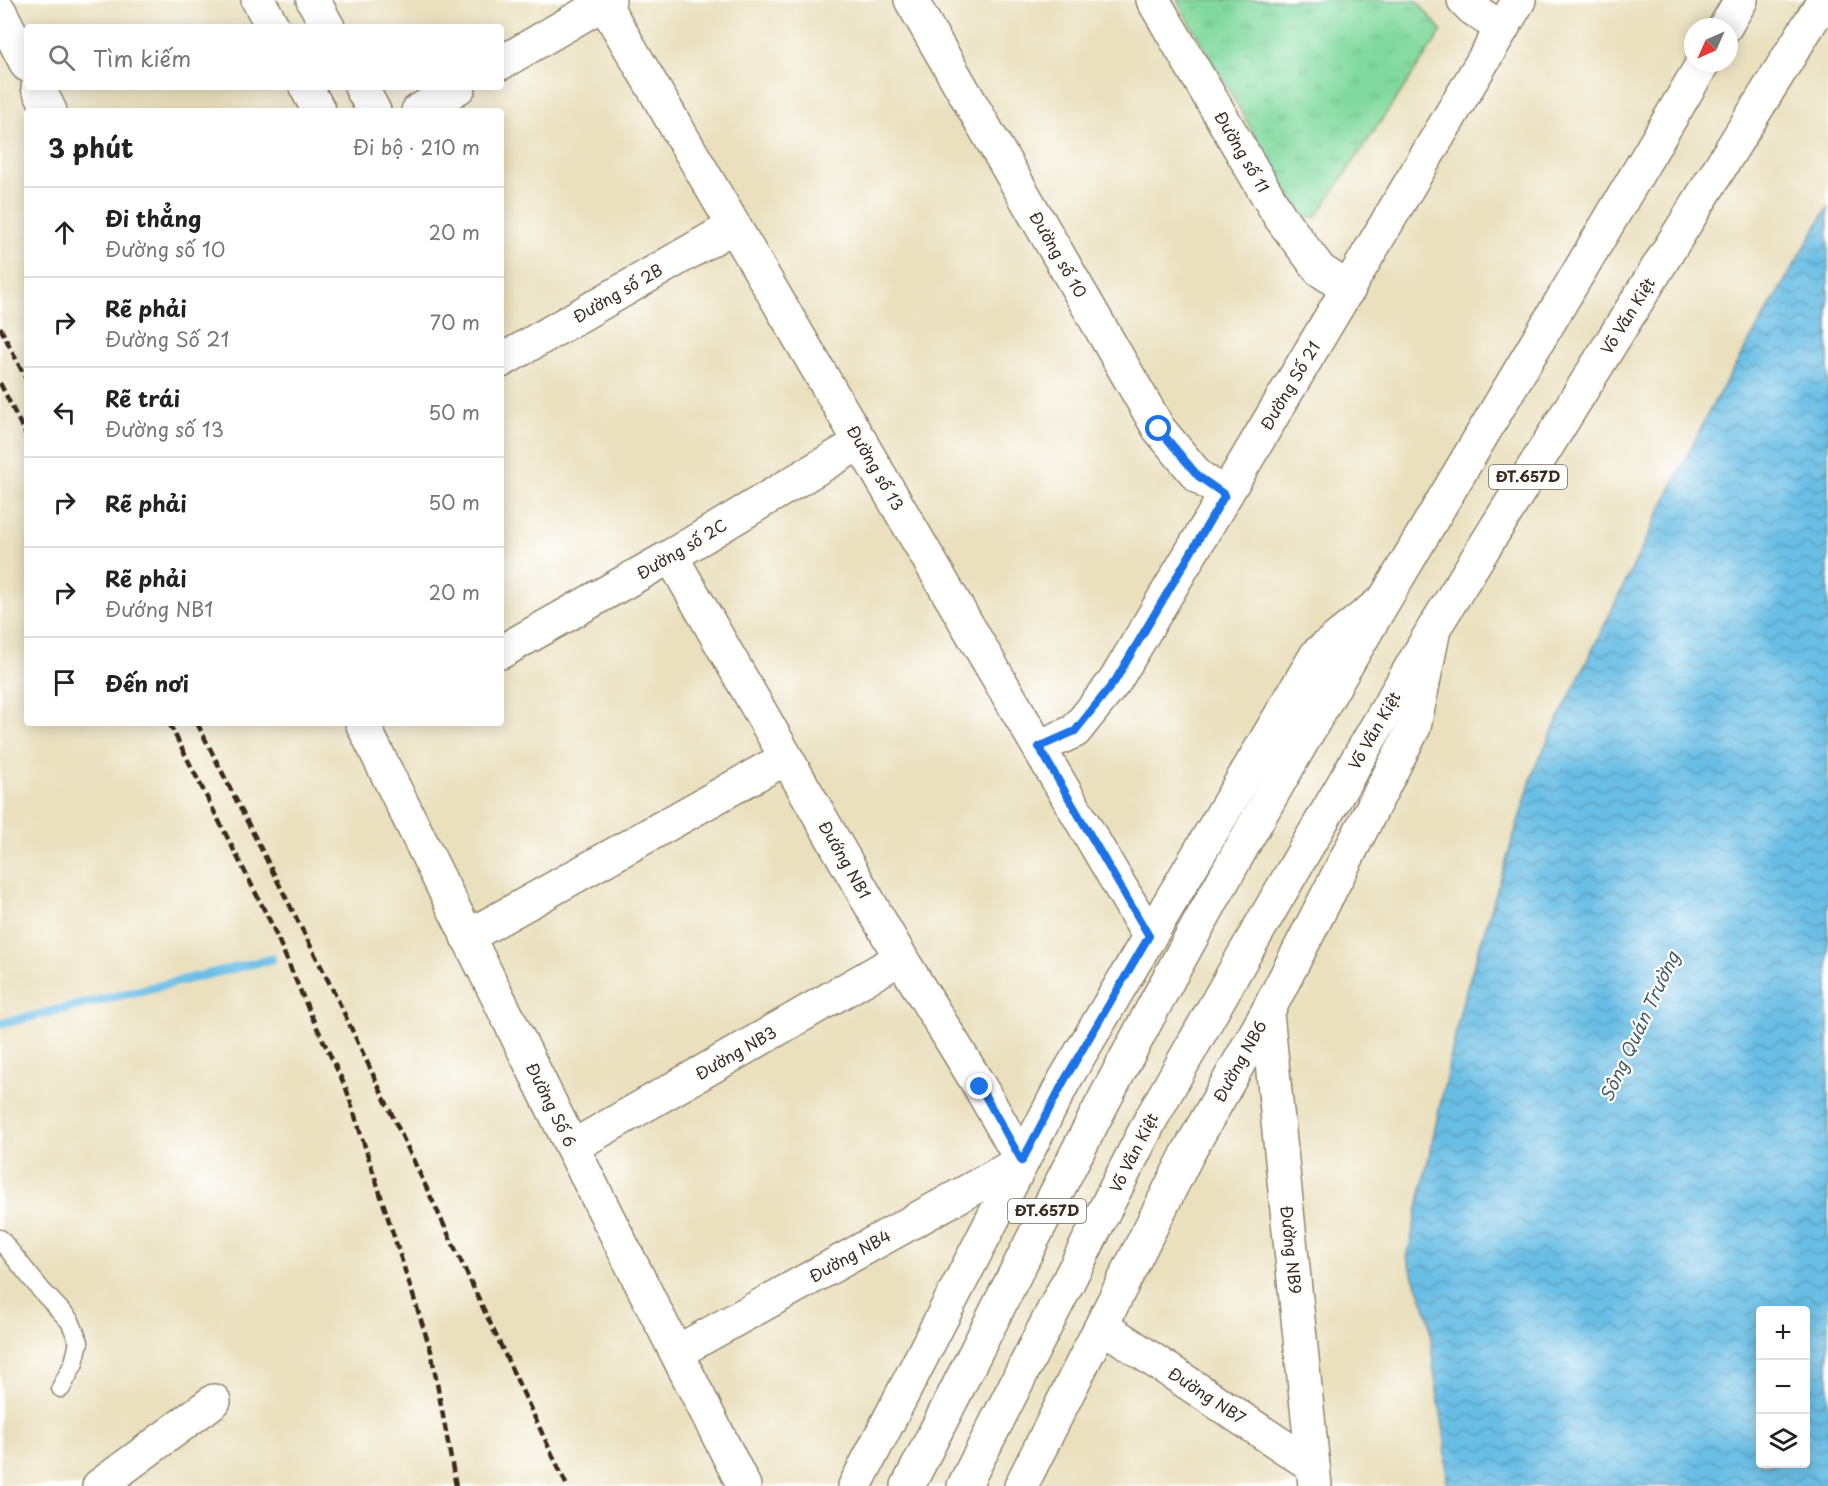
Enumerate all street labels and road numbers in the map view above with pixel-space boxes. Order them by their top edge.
street label: Đường số 11 [1209,106,1276,197]
street label: Đường số 10 [1024,206,1094,302]
street label: Đường số 2B [568,257,666,328]
street label: Võ Văn Kiệt [1594,272,1660,358]
street label: Đường Số 21 [1254,336,1325,434]
street label: Đường số 13 [842,420,911,515]
road number: ĐT.657D [1489,465,1567,489]
street label: Đường số 2C [632,512,731,584]
street label: Võ Văn Kiệt [1341,686,1406,773]
street label: Đướng NB1 [814,816,878,903]
street label: Đường NB6 [1206,1015,1272,1106]
street label: Đường NB3 [690,1019,780,1085]
street label: Đường Số 6 [521,1058,583,1151]
street label: Võ Văn Kiệt [1103,1108,1163,1196]
road number: ĐT.657D [1008,1199,1086,1223]
street label: Đường NB9 [1276,1204,1308,1295]
street label: Đường NB4 [804,1223,895,1287]
street label: Đường NB7 [1164,1360,1251,1429]

